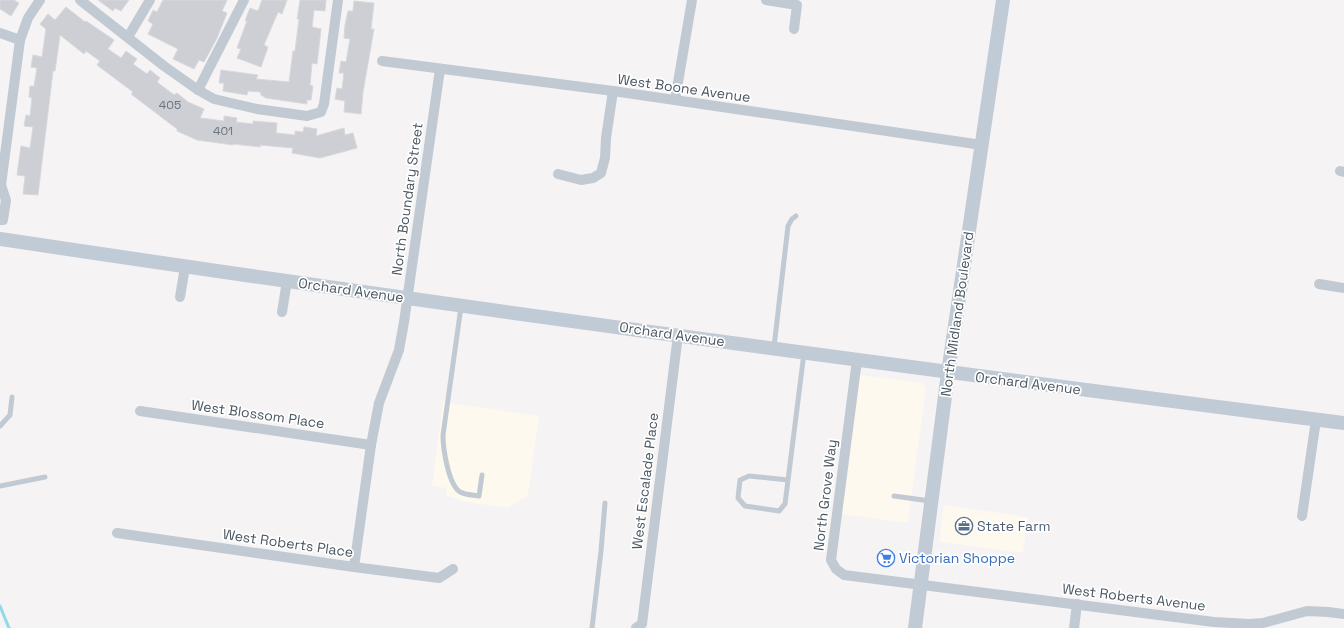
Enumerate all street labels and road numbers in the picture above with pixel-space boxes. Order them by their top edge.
street label: West Boone Avenue [616,70,752,106]
street label: North Boundary Street [387,121,427,277]
street label: North Midland Boulevard [937,230,977,398]
street label: Orchard Avenue [297,274,405,306]
street label: Orchard Avenue [618,318,726,350]
street label: Orchard Avenue [974,368,1082,398]
street label: West Blossom Place [190,396,326,432]
street label: West Escalade Place [628,411,662,551]
street label: North Grove Way [809,438,841,552]
street label: West Roberts Place [222,525,354,561]
street label: West Roberts Avenue [1061,579,1207,615]

